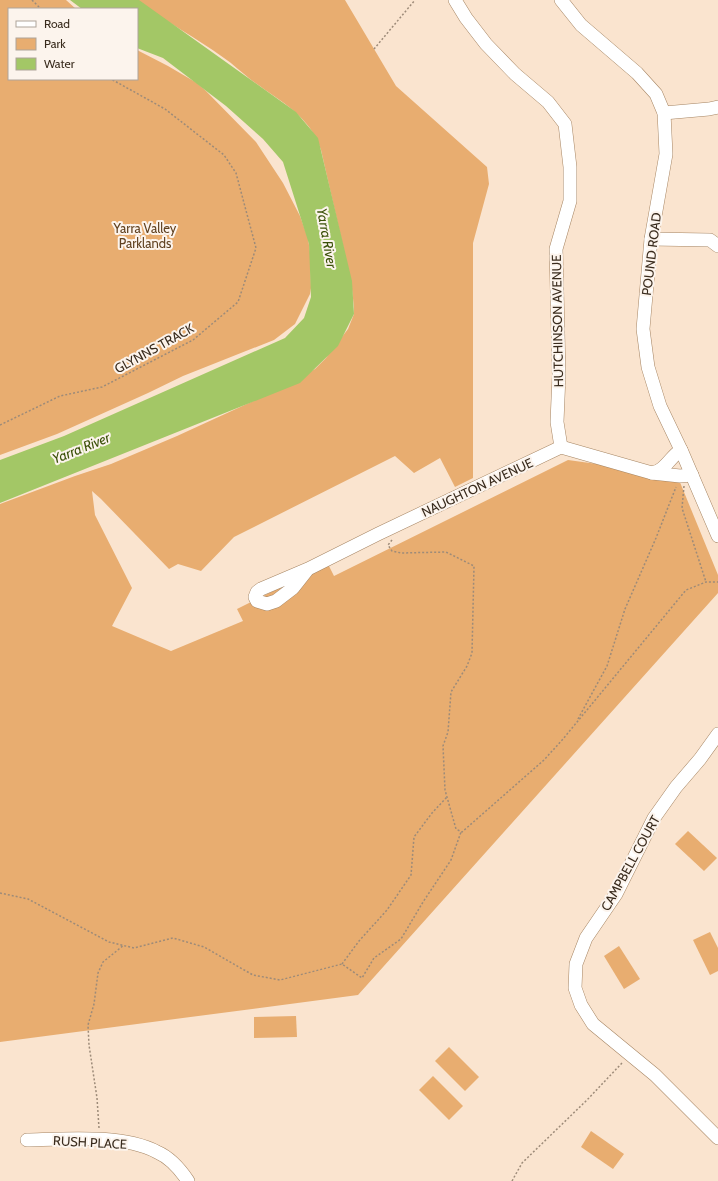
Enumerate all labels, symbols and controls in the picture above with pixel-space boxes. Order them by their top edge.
legend [8,8,138,80]
text: Road [44,16,70,31]
text: Park [44,36,66,51]
text: Water [44,56,75,71]
water label: Yarra River [313,207,341,270]
street label: POUND ROAD [638,212,664,296]
park label: Yarra Valley Parklands [113,220,177,251]
street label: HUTCHINSON AVENUE [548,254,566,388]
street label: GLYNNS TRACK [112,319,197,376]
water label: Yarra River [49,428,113,468]
street label: NAUGHTON AVENUE [419,454,535,520]
street label: CAMPBELL COURT [597,812,663,914]
street label: RUSH PLACE [53,1132,127,1152]

